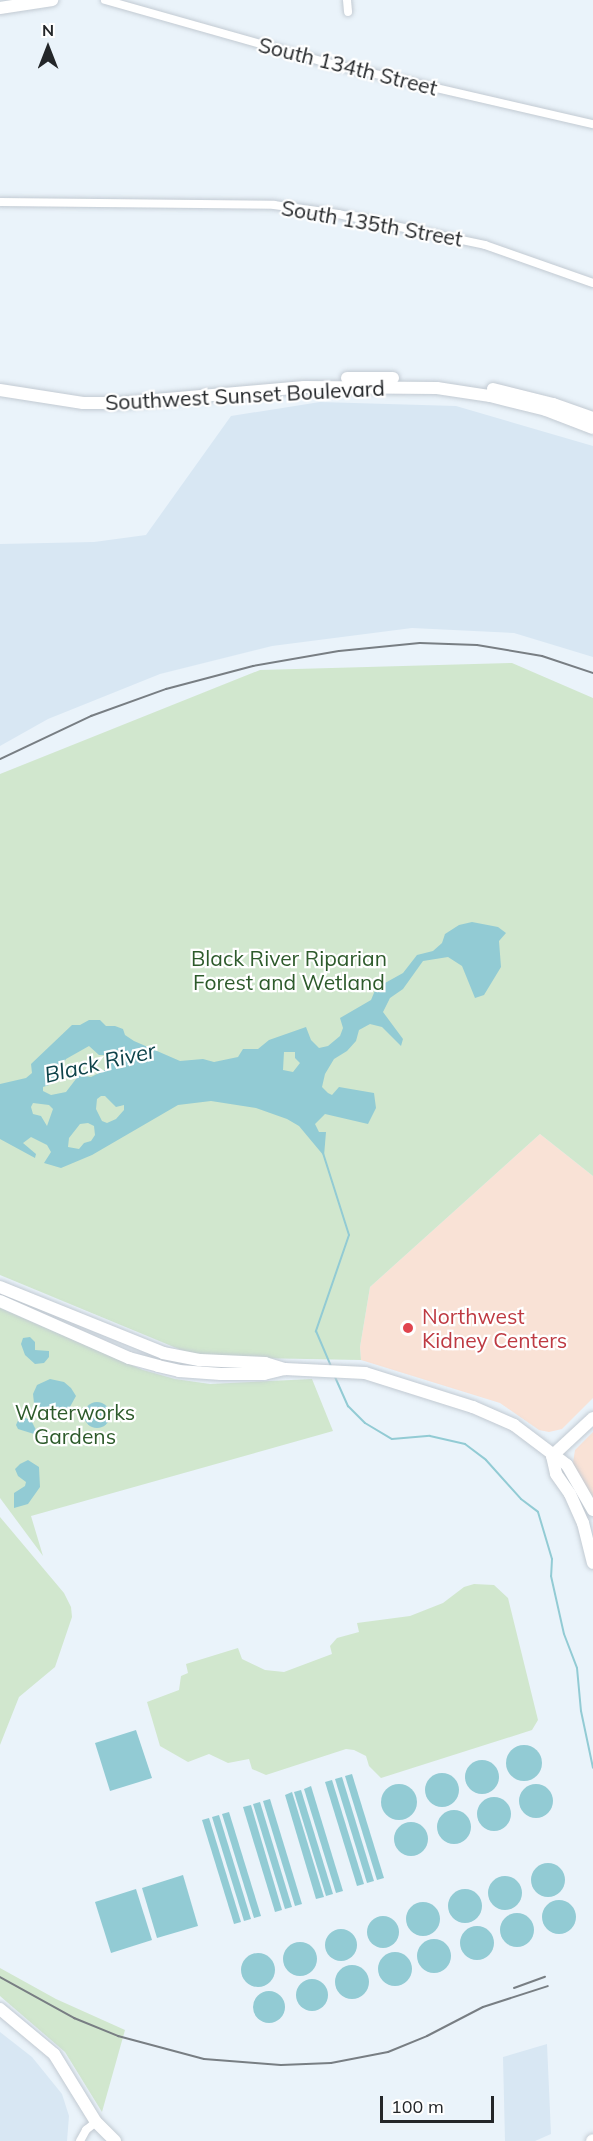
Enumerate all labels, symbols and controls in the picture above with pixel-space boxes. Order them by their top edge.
north arrow [18,18,78,78]
text: N [42,20,54,40]
street label: South 134th Street [256,32,440,100]
street label: South 135th Street [280,195,464,251]
street label: Southwest Sunset Boulevard [105,375,385,415]
park label: Black River Riparian Forest and Wetland [191,945,387,995]
water label: Black River [42,1037,158,1089]
place label: Northwest Kidney Centers [422,1303,567,1353]
marker: Northwest Kidney Centers [399,1319,417,1337]
park label: Waterworks Gardens [15,1399,135,1449]
scale bar [383,2084,497,2122]
text: 100 m [391,2095,444,2118]

